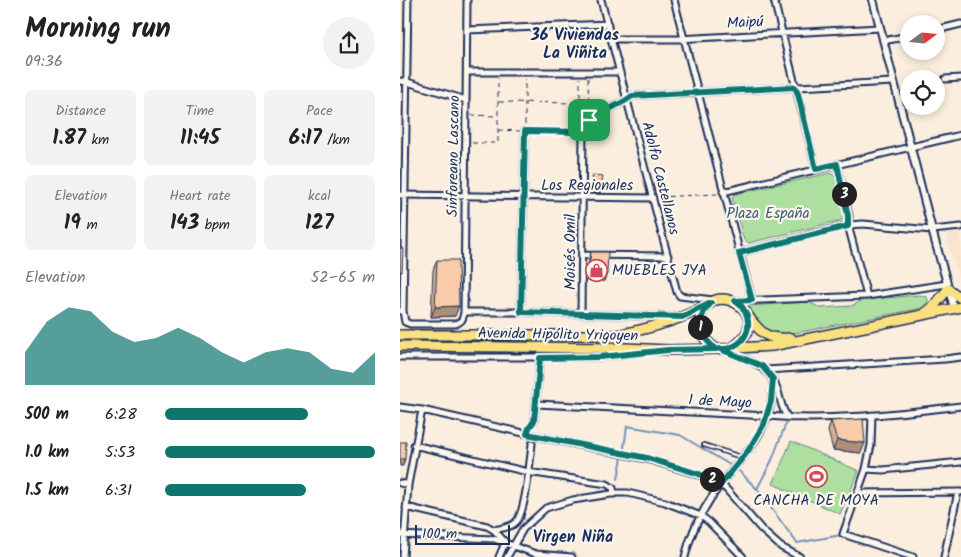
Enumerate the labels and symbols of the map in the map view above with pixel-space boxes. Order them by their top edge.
street label: Maipú [726,10,765,36]
north arrow [900,15,945,60]
district label: 36 Viviendas La Viñita [530,23,620,66]
street label: Sinforeano Lascano [441,95,467,217]
pin [568,99,610,141]
street label: Adolfo Castellanos [634,119,686,238]
street label: Los Regionales [541,174,634,198]
pin: 3 [832,182,856,206]
park label: Plaza España [727,202,809,226]
street label: Moisés Omil [559,214,583,290]
shop icon: MUEBLES JYA [584,258,608,282]
place label: MUEBLES JYA [612,259,707,283]
pin: 1 [688,314,712,340]
street label: Avenida Hipólito Yrigoyen [477,322,638,348]
street label: 1 de Mayo [688,388,753,416]
sports icon: CANCHA DE MOYA [804,465,828,489]
pin: 2 [700,466,724,492]
place label: CANCHA DE MOYA [753,489,879,513]
scale bar [415,522,510,545]
district label: Virgen Niña [533,525,613,550]

